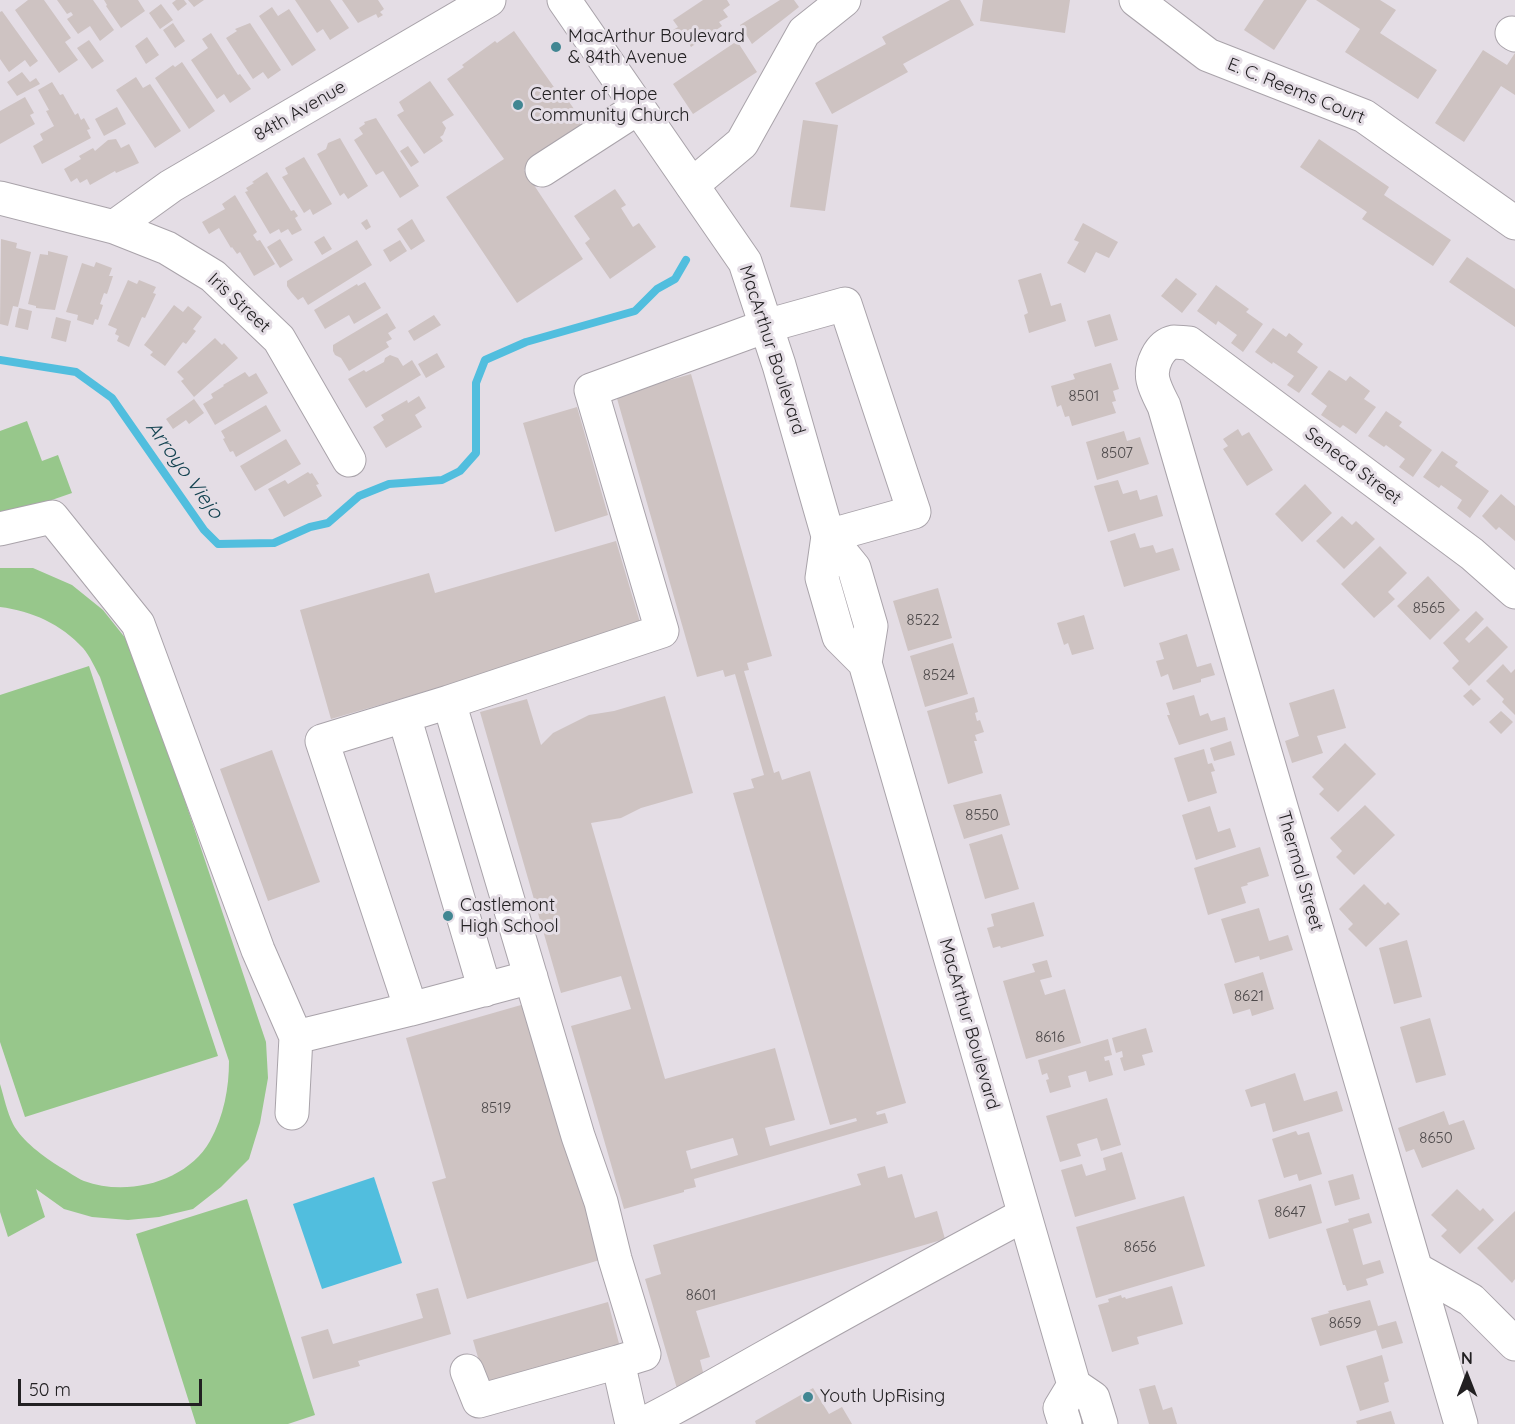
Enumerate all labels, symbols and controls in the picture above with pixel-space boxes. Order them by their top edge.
place label: MacArthur Boulevard & 84th Avenue [568,26,745,68]
marker: MacArthur Boulevard & 84th Avenue [549,40,563,54]
street label: E. C. Reems Court [1224,54,1368,128]
street label: 84th Avenue [250,76,350,146]
place label: Center of Hope Community Church [530,84,689,127]
marker: Center of Hope Community Church [511,98,525,112]
street label: MacArthur Boulevard [734,263,810,437]
street label: Iris Street [203,269,275,337]
house number: 8501 [1069,387,1099,405]
water label: Arroyo Viejo [140,416,228,524]
street label: Seneca Street [1300,423,1406,509]
house number: 8507 [1101,444,1133,462]
house number: 8565 [1413,599,1445,617]
house number: 8522 [907,611,939,629]
house number: 8524 [923,666,955,684]
house number: 8550 [965,806,999,824]
street label: Thermal Street [1273,809,1327,933]
place label: Castlemont High School [460,895,559,938]
marker: Castlemont High School [441,909,455,923]
street label: MacArthur Boulevard [934,936,1004,1112]
house number: 8621 [1234,987,1264,1005]
house number: 8616 [1035,1028,1065,1046]
house number: 8519 [481,1099,511,1117]
house number: 8650 [1419,1129,1453,1147]
house number: 8647 [1274,1203,1306,1221]
house number: 8656 [1124,1238,1156,1256]
house number: 8601 [686,1286,716,1304]
house number: 8659 [1329,1314,1361,1332]
north arrow [1437,1346,1497,1406]
text: N [1461,1348,1473,1368]
scale bar [21,1367,206,1405]
text: 50 m [29,1378,71,1401]
place label: Youth UpRising [820,1386,945,1408]
marker: Youth UpRising [801,1390,815,1404]

